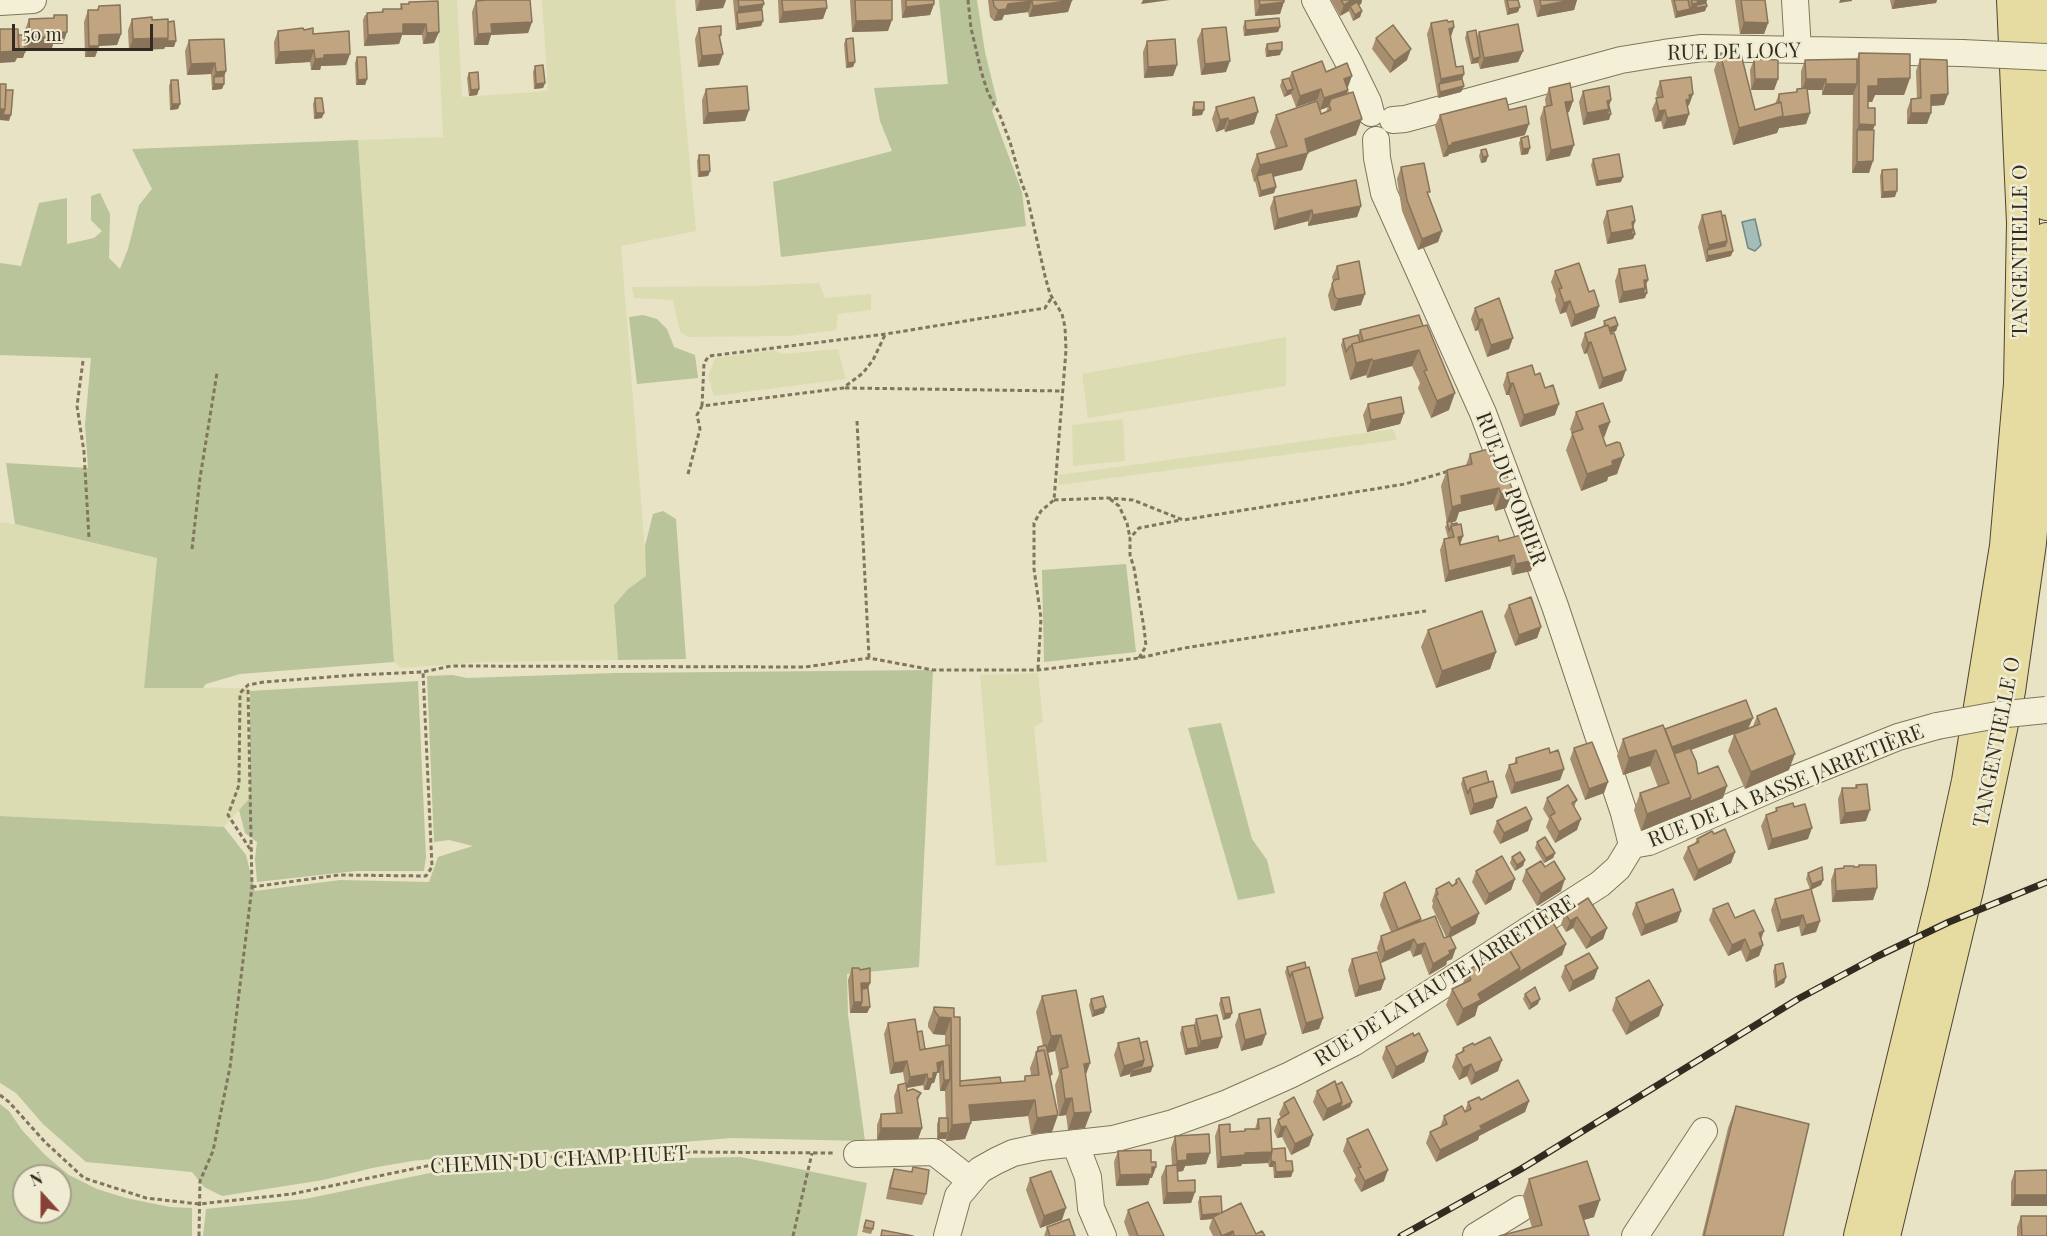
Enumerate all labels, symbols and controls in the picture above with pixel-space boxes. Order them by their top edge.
scale bar [15,12,156,50]
text: 50 m [23,22,62,46]
street label: RUE DE LOCY [1667,38,1801,66]
street label: TANGENTIELLE O [2007,164,2033,338]
street label: RUE DU POIRIER [1470,409,1552,569]
street label: TANGENTIELLE O [1968,655,2026,829]
street label: RUE DE LA BASSE JARRETIÈRE [1644,719,1928,853]
street label: RUE DE LA HAUTE JARRETIÈRE [1310,890,1580,1072]
street label: CHEMIN DU CHAMP HUET [429,1141,689,1179]
north arrow [12,1164,72,1224]
text: N [27,1167,45,1190]

